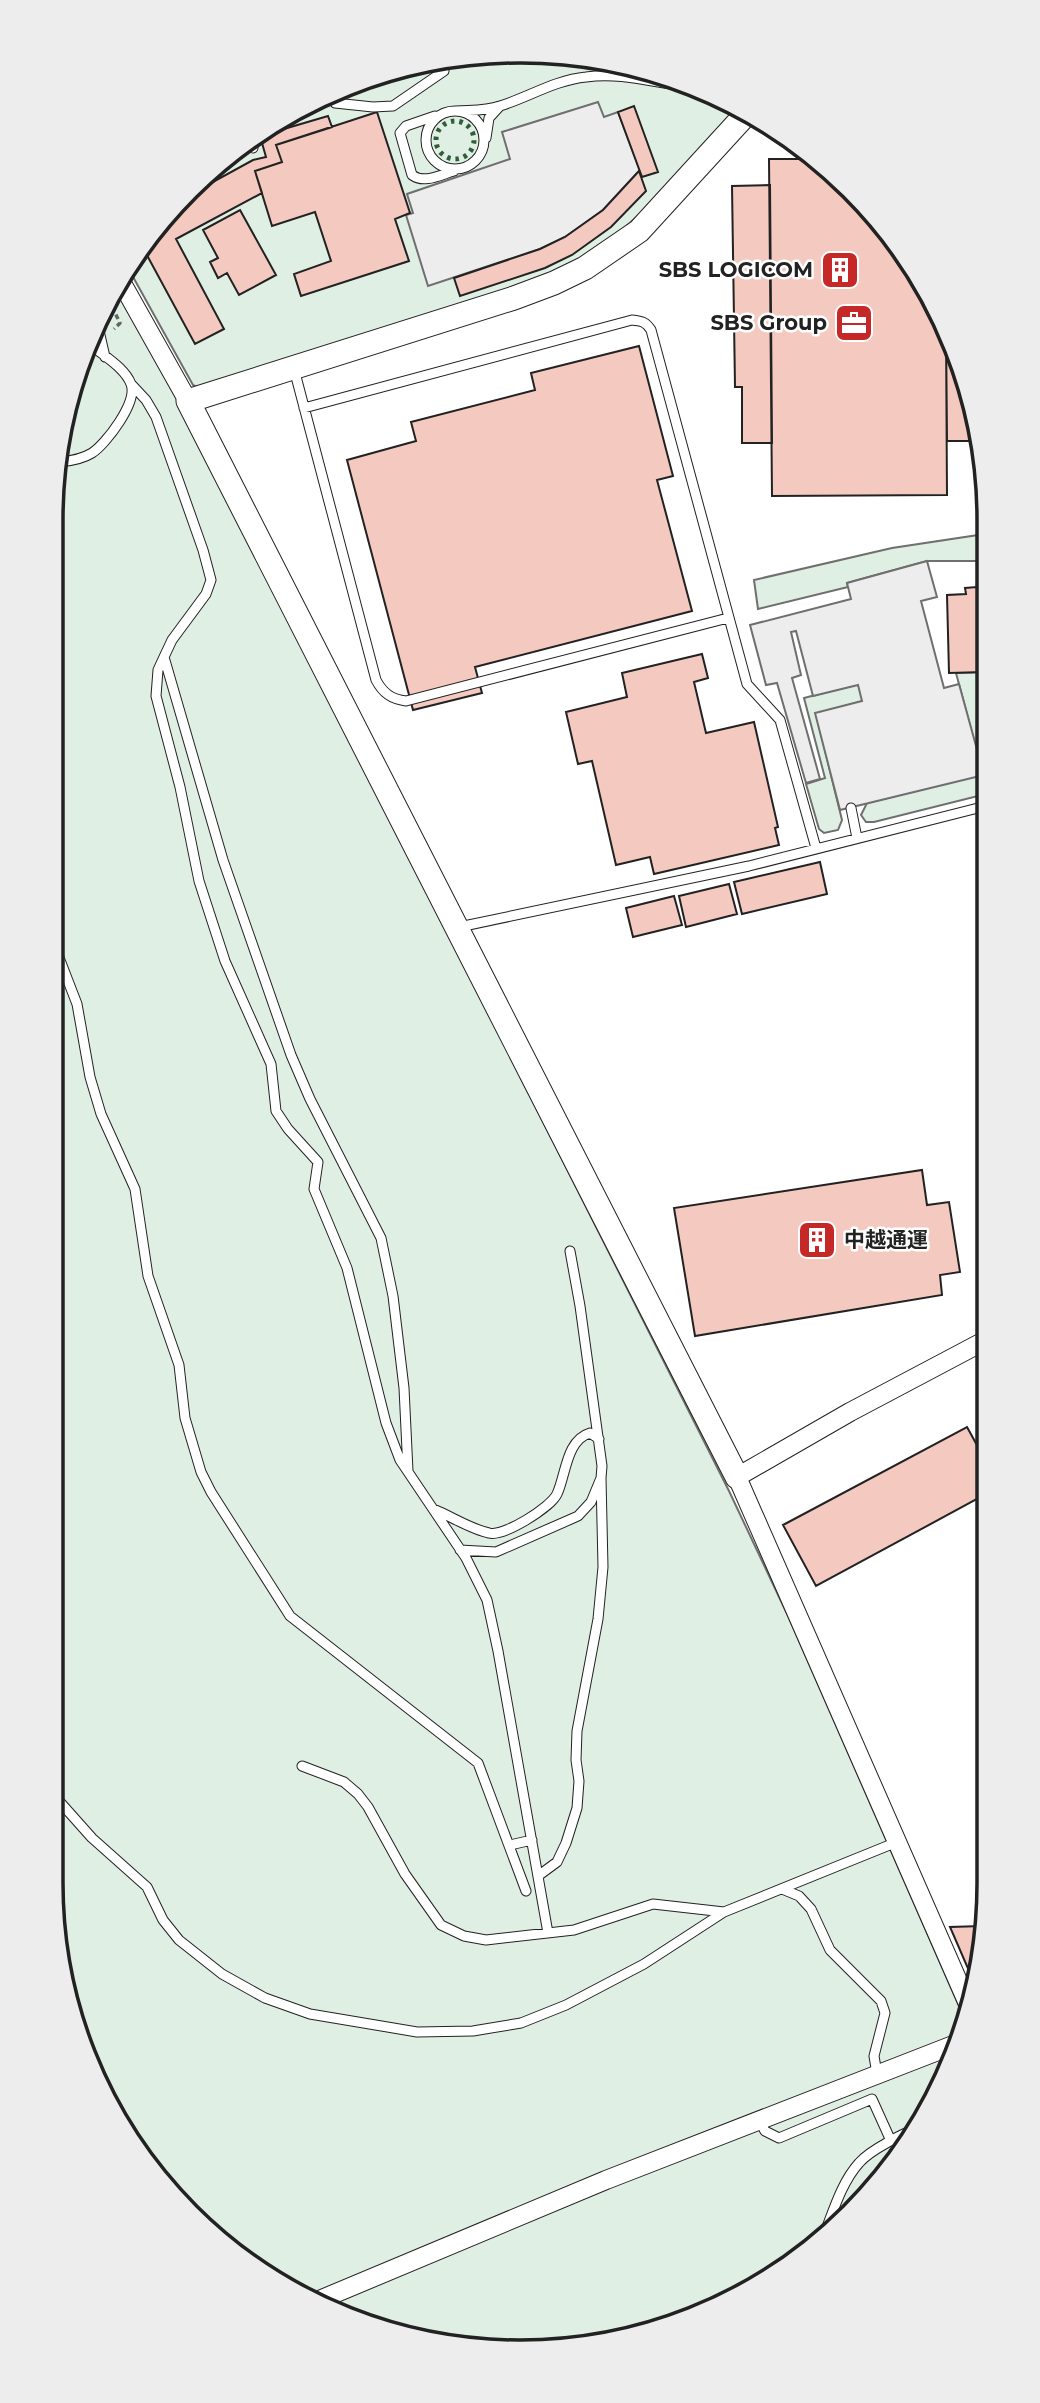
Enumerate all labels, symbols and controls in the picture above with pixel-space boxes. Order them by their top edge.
building icon: SBS LOGICOM [819,249,861,291]
place label: SBS LOGICOM [659,257,813,282]
office icon: SBS Group [833,302,875,344]
place label: SBS Group [710,310,827,335]
building icon: 中越通運 [796,1219,838,1261]
place label: 中越通運 [844,1227,928,1252]

